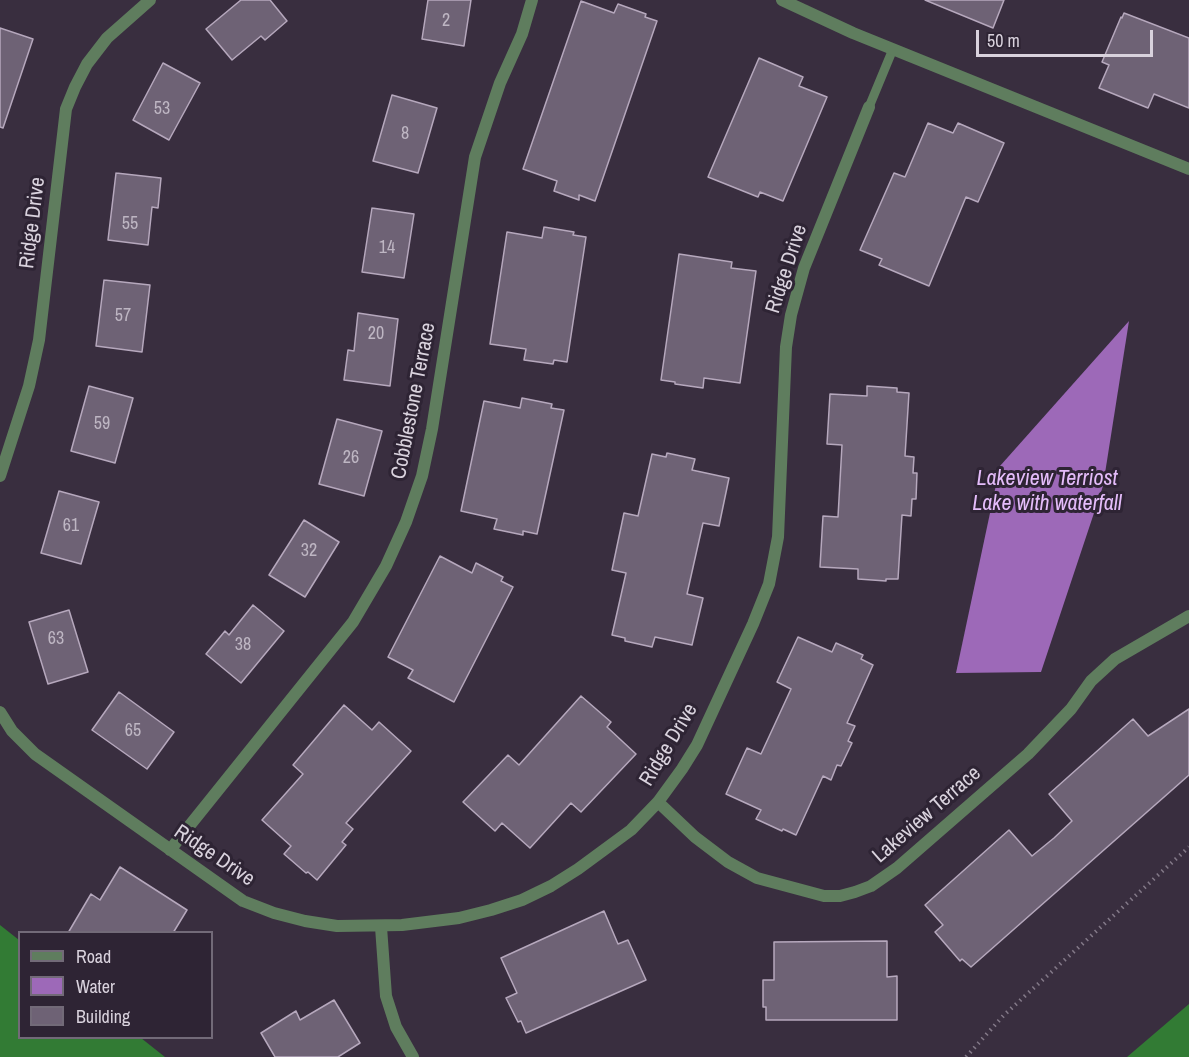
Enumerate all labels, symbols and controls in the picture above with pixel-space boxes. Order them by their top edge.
house number: 2 [442,10,450,32]
scale bar [979,18,1156,56]
text: 50 m [987,28,1020,53]
house number: 53 [154,98,170,120]
house number: 8 [401,123,409,145]
street label: Ridge Drive [15,176,51,270]
house number: 55 [122,213,138,235]
street label: Ridge Drive [761,221,813,317]
house number: 14 [379,237,395,259]
house number: 57 [115,305,131,327]
street label: Cobblestone Terrace [386,321,442,481]
house number: 20 [368,323,384,345]
house number: 59 [94,413,110,435]
house number: 26 [343,447,359,469]
water label: Lakeview Terriost Lake with waterfall [972,466,1122,518]
house number: 61 [63,515,79,537]
house number: 32 [301,540,317,562]
house number: 63 [48,628,64,650]
house number: 38 [235,634,251,656]
street label: Ridge Drive [635,699,703,791]
house number: 65 [125,720,141,742]
street label: Lakeview Terrace [868,761,986,869]
street label: Ridge Drive [169,820,259,892]
legend [18,931,213,1039]
text: Road [76,944,111,969]
text: Water [76,974,115,999]
text: Building [76,1004,130,1029]

